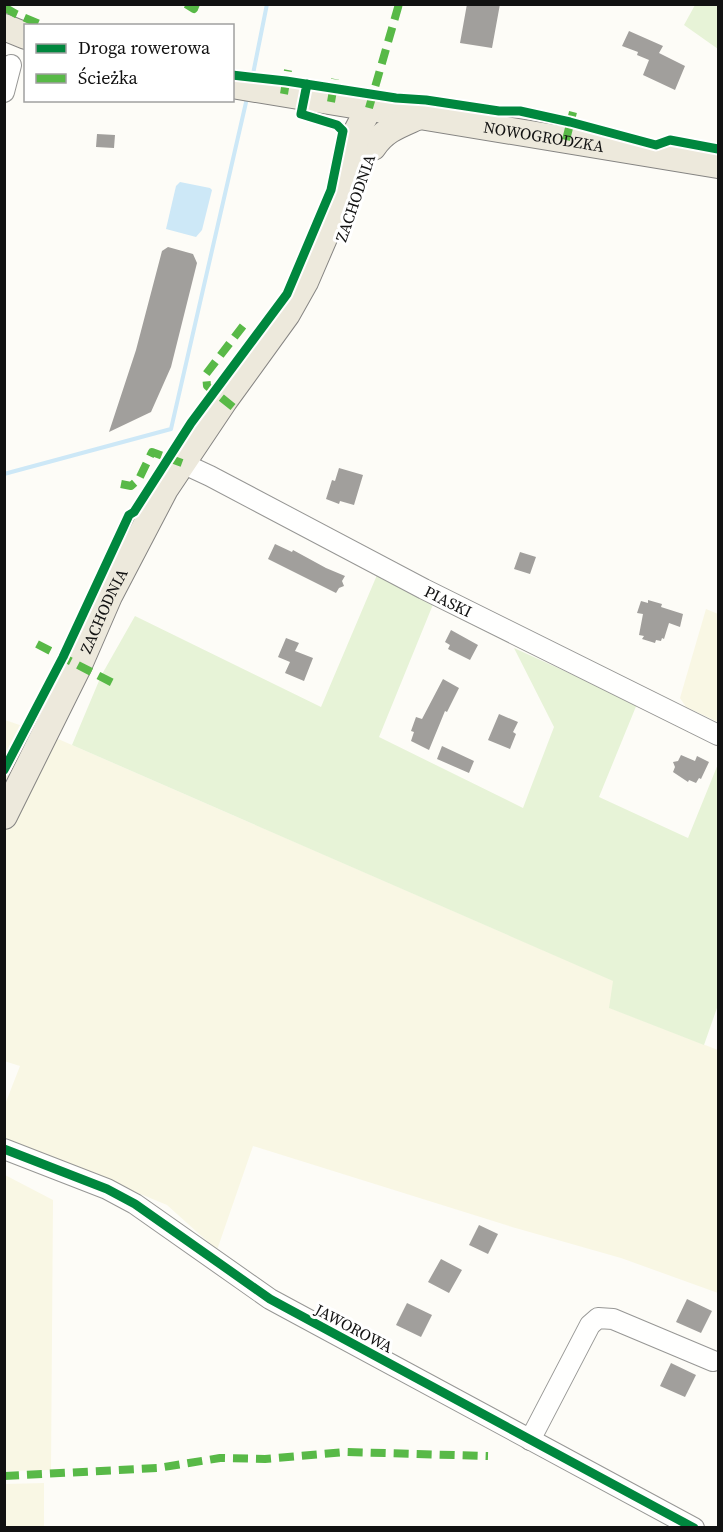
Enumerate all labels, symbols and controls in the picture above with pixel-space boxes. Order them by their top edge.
legend [24,24,234,102]
text: Droga rowerowa [78,35,211,60]
text: Ścieżka [78,65,139,90]
street label: NOWOGRODZKA [482,116,606,157]
street label: ZACHODNIA [330,151,380,245]
street label: ZACHODNIA [74,564,133,657]
street label: PIASKI [421,580,476,622]
street label: JAWOROWA [310,1298,397,1358]

